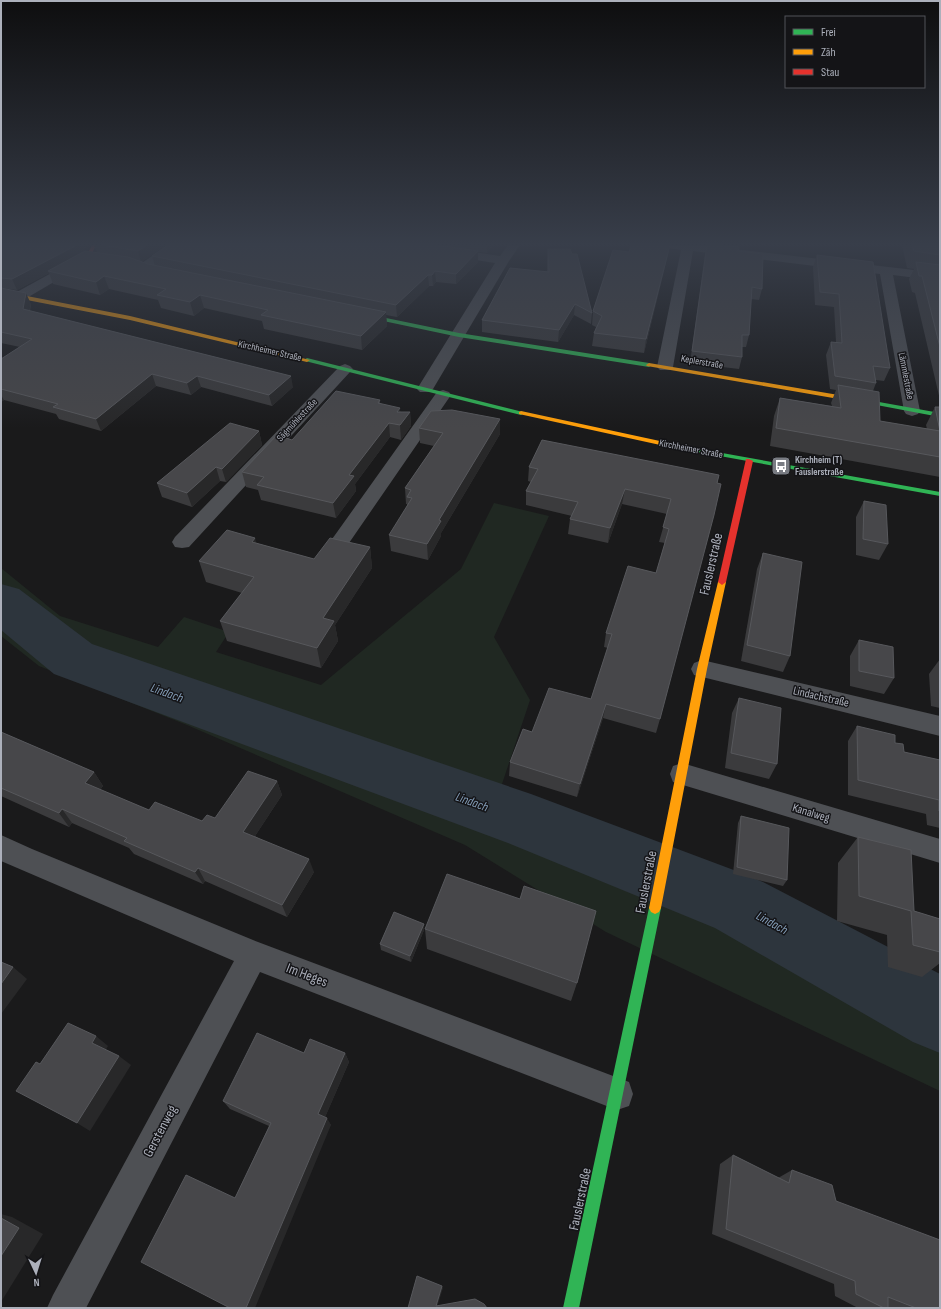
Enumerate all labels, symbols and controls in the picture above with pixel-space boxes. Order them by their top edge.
legend [785,16,925,88]
text: Frei [821,25,836,40]
text: Zäh [821,45,836,60]
text: Stau [821,65,839,80]
street label: Kirchheimer Straße [237,338,303,364]
street label: Lämmlestraße [896,351,916,401]
street label: Keplerstraße [680,352,724,372]
street label: Sägmühlestraße [274,396,320,444]
street label: Kirchheimer Straße [658,437,724,461]
place label: Kirchheim (T) Fauslerstraße [795,454,844,478]
bus stop icon: Kirchheim (T) Fauslerstraße [770,455,792,477]
street label: Fauslerstraße [696,531,726,597]
water label: Lindach [148,680,186,706]
street label: Lindachstraße [792,683,851,711]
water label: Lindach [453,789,491,815]
street label: Kanalweg [791,800,832,826]
street label: Fauslerstraße [632,849,660,915]
water label: Lindach [753,908,791,938]
street label: Im Heges [284,959,330,991]
street label: Gerstenweg [139,1102,181,1160]
street label: Fauslerstraße [565,1166,595,1232]
north arrow [16,1253,56,1293]
text: N [33,1276,40,1289]

